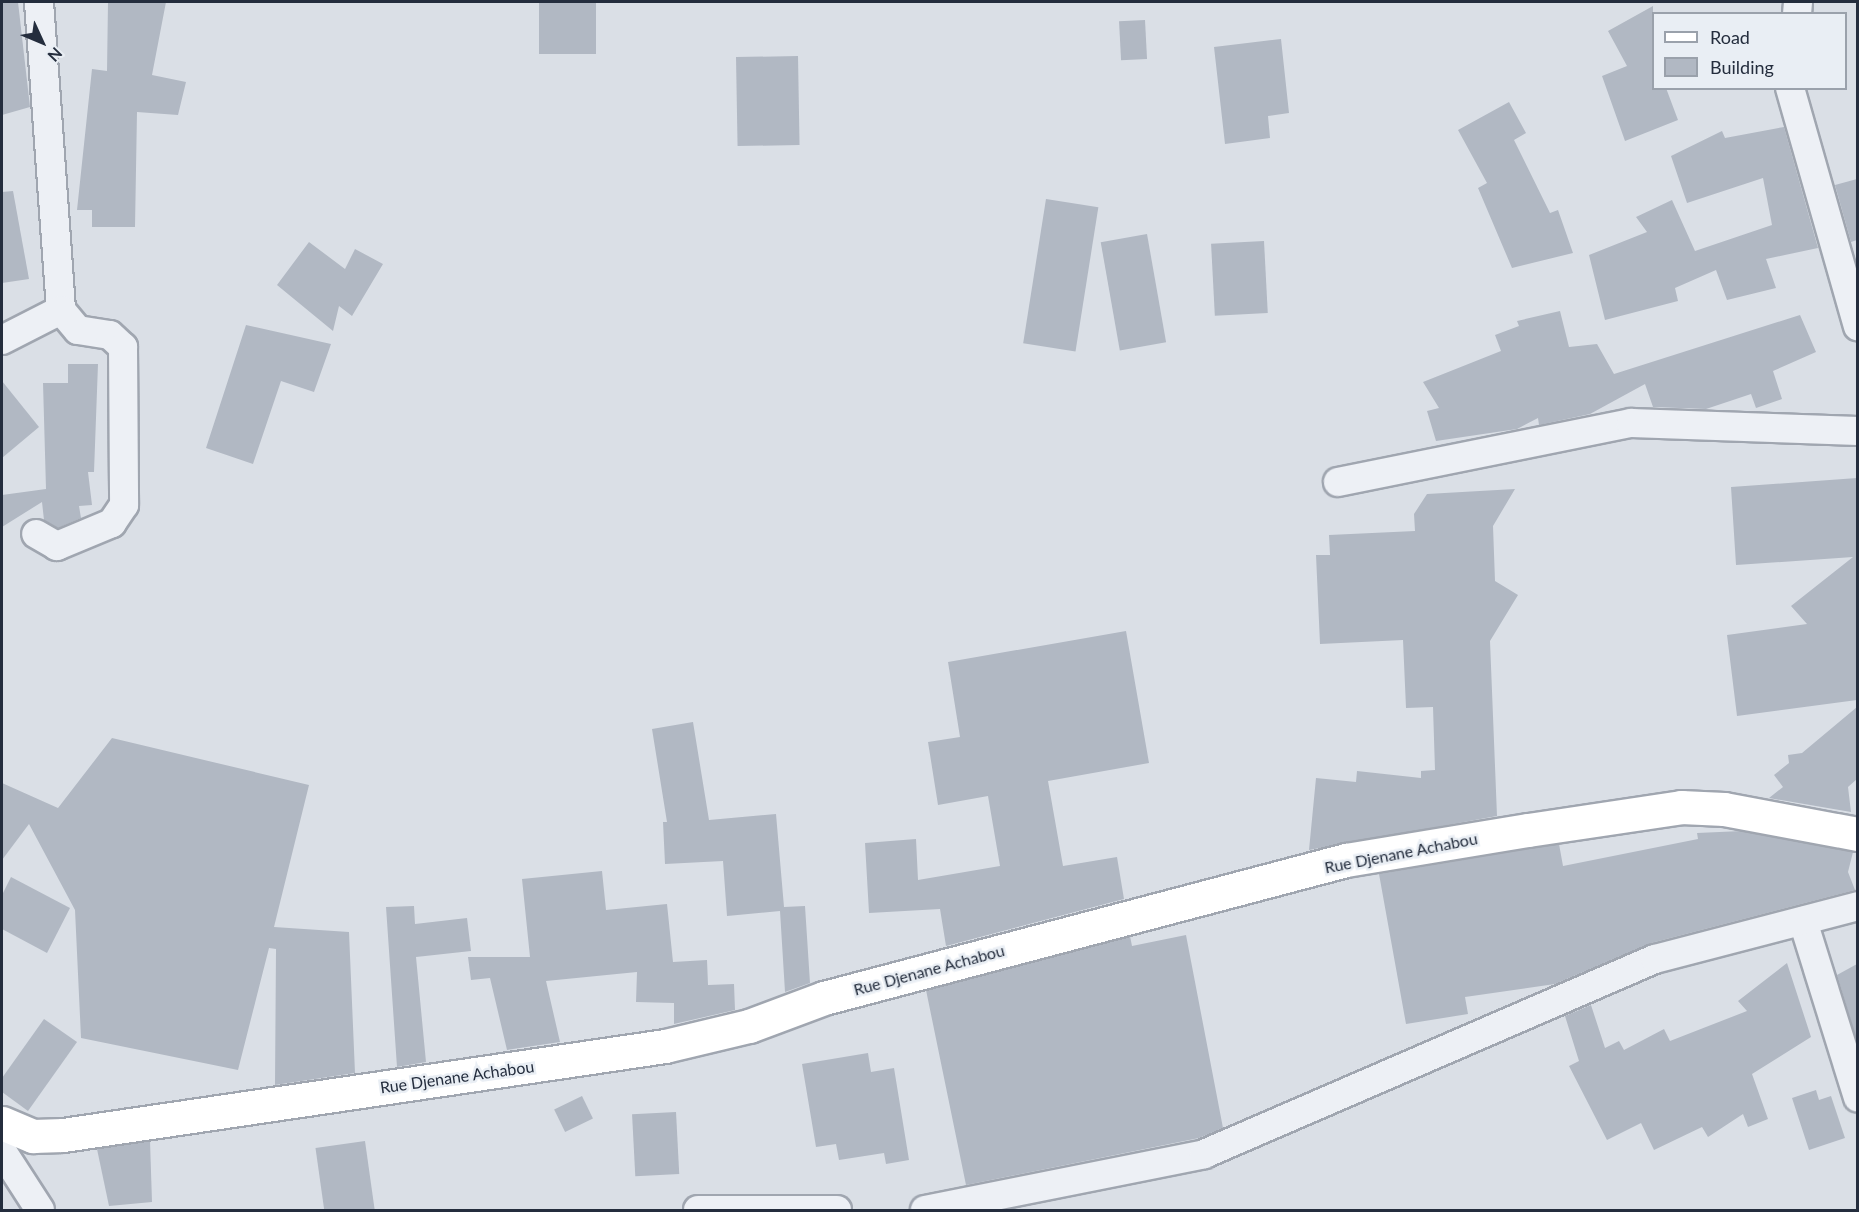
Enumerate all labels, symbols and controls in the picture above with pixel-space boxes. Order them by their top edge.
north arrow [12,12,72,72]
legend [1652,12,1847,90]
text: Road [1710,26,1750,48]
text: N [44,44,66,66]
text: Building [1710,56,1774,78]
street label: Rue Djenane Achabou [1323,829,1479,877]
street label: Rue Djenane Achabou [851,941,1007,999]
street label: Rue Djenane Achabou [378,1057,536,1097]

